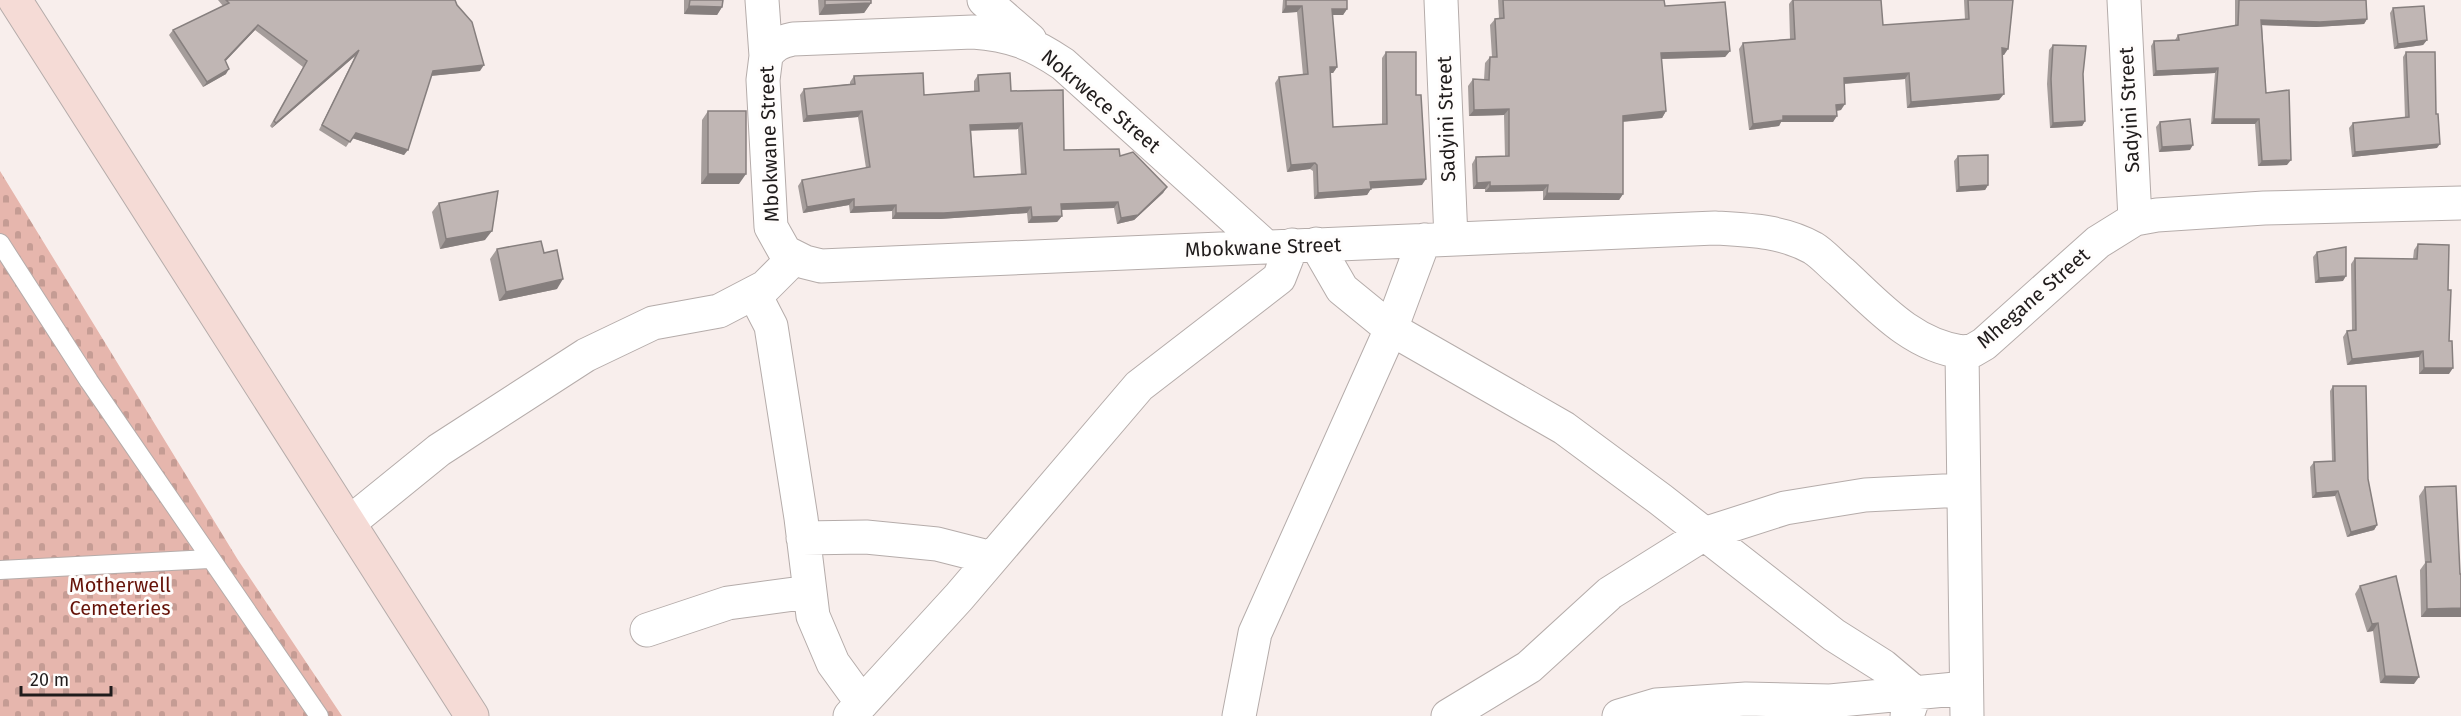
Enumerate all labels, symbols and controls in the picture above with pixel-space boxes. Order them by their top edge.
street label: Nokrwece Street [1037,44,1166,158]
street label: Sadyini Street [2114,46,2144,174]
street label: Sadyini Street [1432,55,1460,182]
street label: Mbokwane Street [754,65,784,223]
street label: Mbokwane Street [1184,232,1342,262]
street label: Mhegane Street [1972,242,2095,353]
park label: Motherwell Cemeteries [69,573,171,620]
scale bar [21,659,111,697]
text: 20 m [30,669,69,691]

